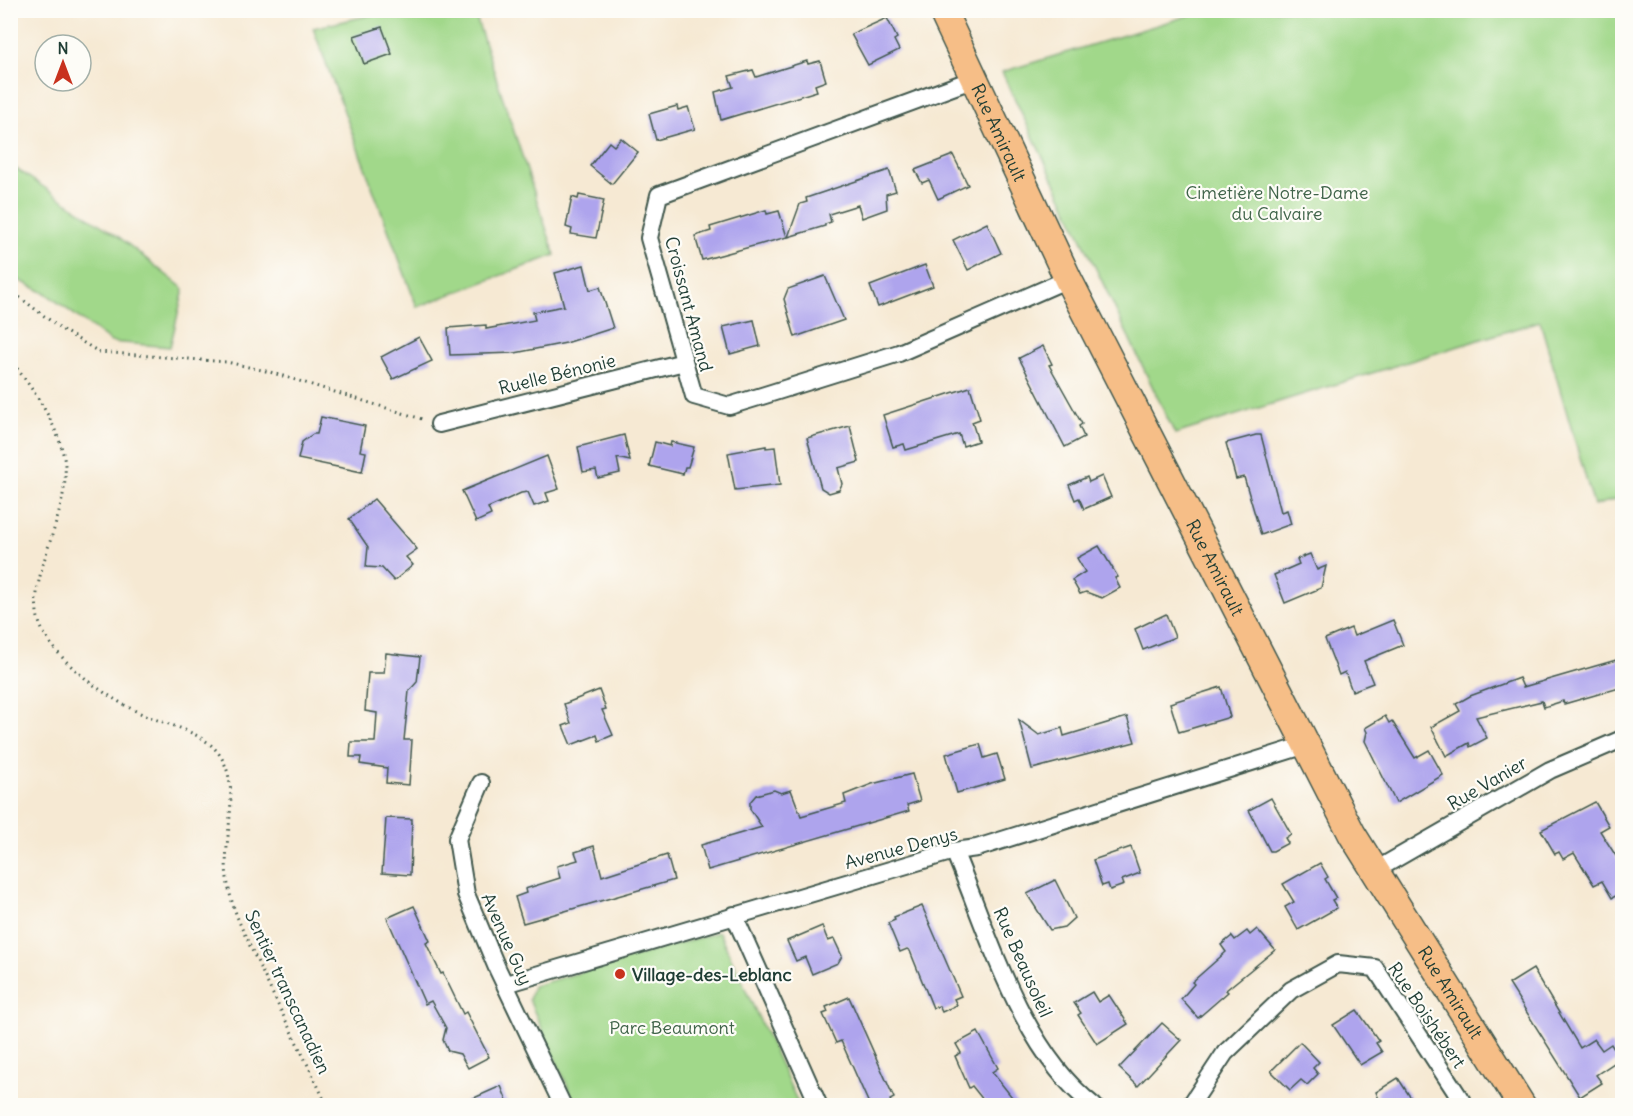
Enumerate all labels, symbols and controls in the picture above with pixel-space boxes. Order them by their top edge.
north arrow [33,33,93,93]
text: N [57,38,69,58]
street label: Rue Amirault [967,80,1032,185]
park label: Cimetière Notre-Dame du Calvaire [1185,181,1369,225]
street label: Croissant Amand [660,234,718,374]
street label: Ruelle Bénonie [496,348,618,400]
street label: Rue Amirault [1181,515,1250,619]
street label: Rue Vanier [1443,751,1531,815]
street label: Avenue Denys [842,822,960,874]
street label: Avenue Guy [477,889,537,989]
street label: Rue Beausoleil [988,903,1058,1021]
street label: Sentier transcanadien [240,906,336,1078]
street label: Rue Amirault [1413,941,1488,1043]
street label: Rue Boishébert [1383,958,1471,1072]
place label: Village-des-Leblanc [632,963,792,986]
marker: Village-des-Leblanc [613,967,627,981]
park label: Parc Beaumont [609,1016,735,1039]

